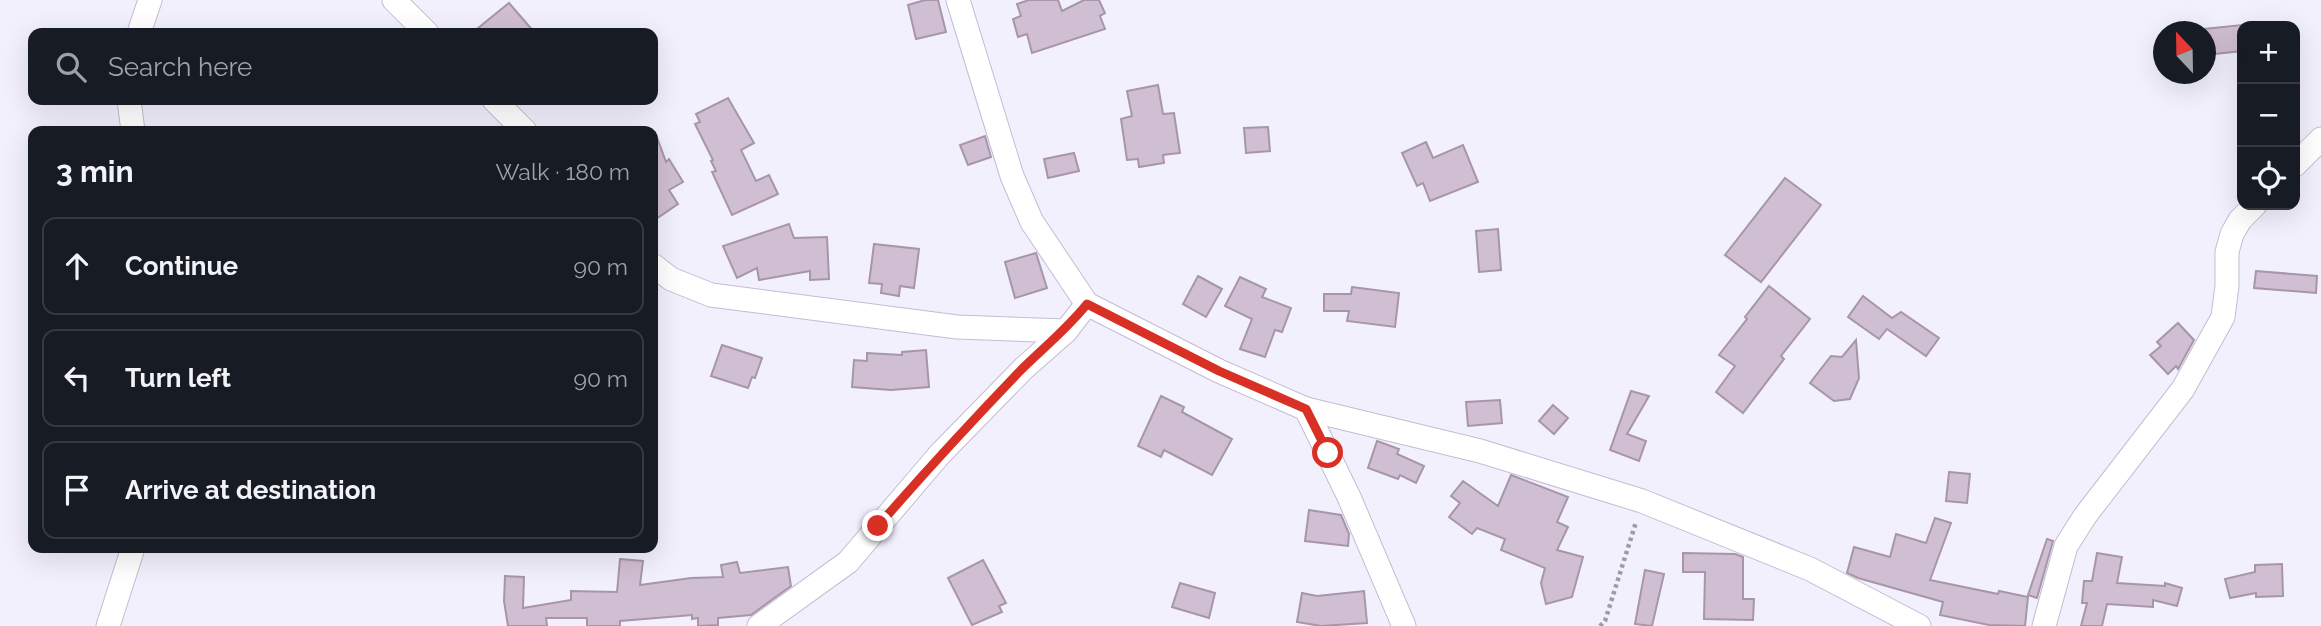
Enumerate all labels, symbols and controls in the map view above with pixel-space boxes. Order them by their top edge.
north arrow [2153,21,2216,84]
map controls [2237,21,2300,210]
button: + [2237,21,2300,84]
search box [28,28,658,105]
icon: search [52,48,90,86]
text: Search here [108,52,252,82]
button: − [2237,84,2300,147]
button: locate [2237,147,2300,210]
text: 3 min [56,154,134,189]
text: Walk · 180 m [496,158,630,185]
icon: ahead [58,247,96,285]
text: Continue [125,251,238,281]
text: 90 m [573,253,628,280]
icon: left [58,359,96,397]
text: Turn left [125,363,231,393]
text: 90 m [573,365,628,392]
route start [1312,437,1343,468]
icon: arrive [58,471,96,509]
text: Arrive at destination [125,475,376,505]
route end [862,510,893,541]

